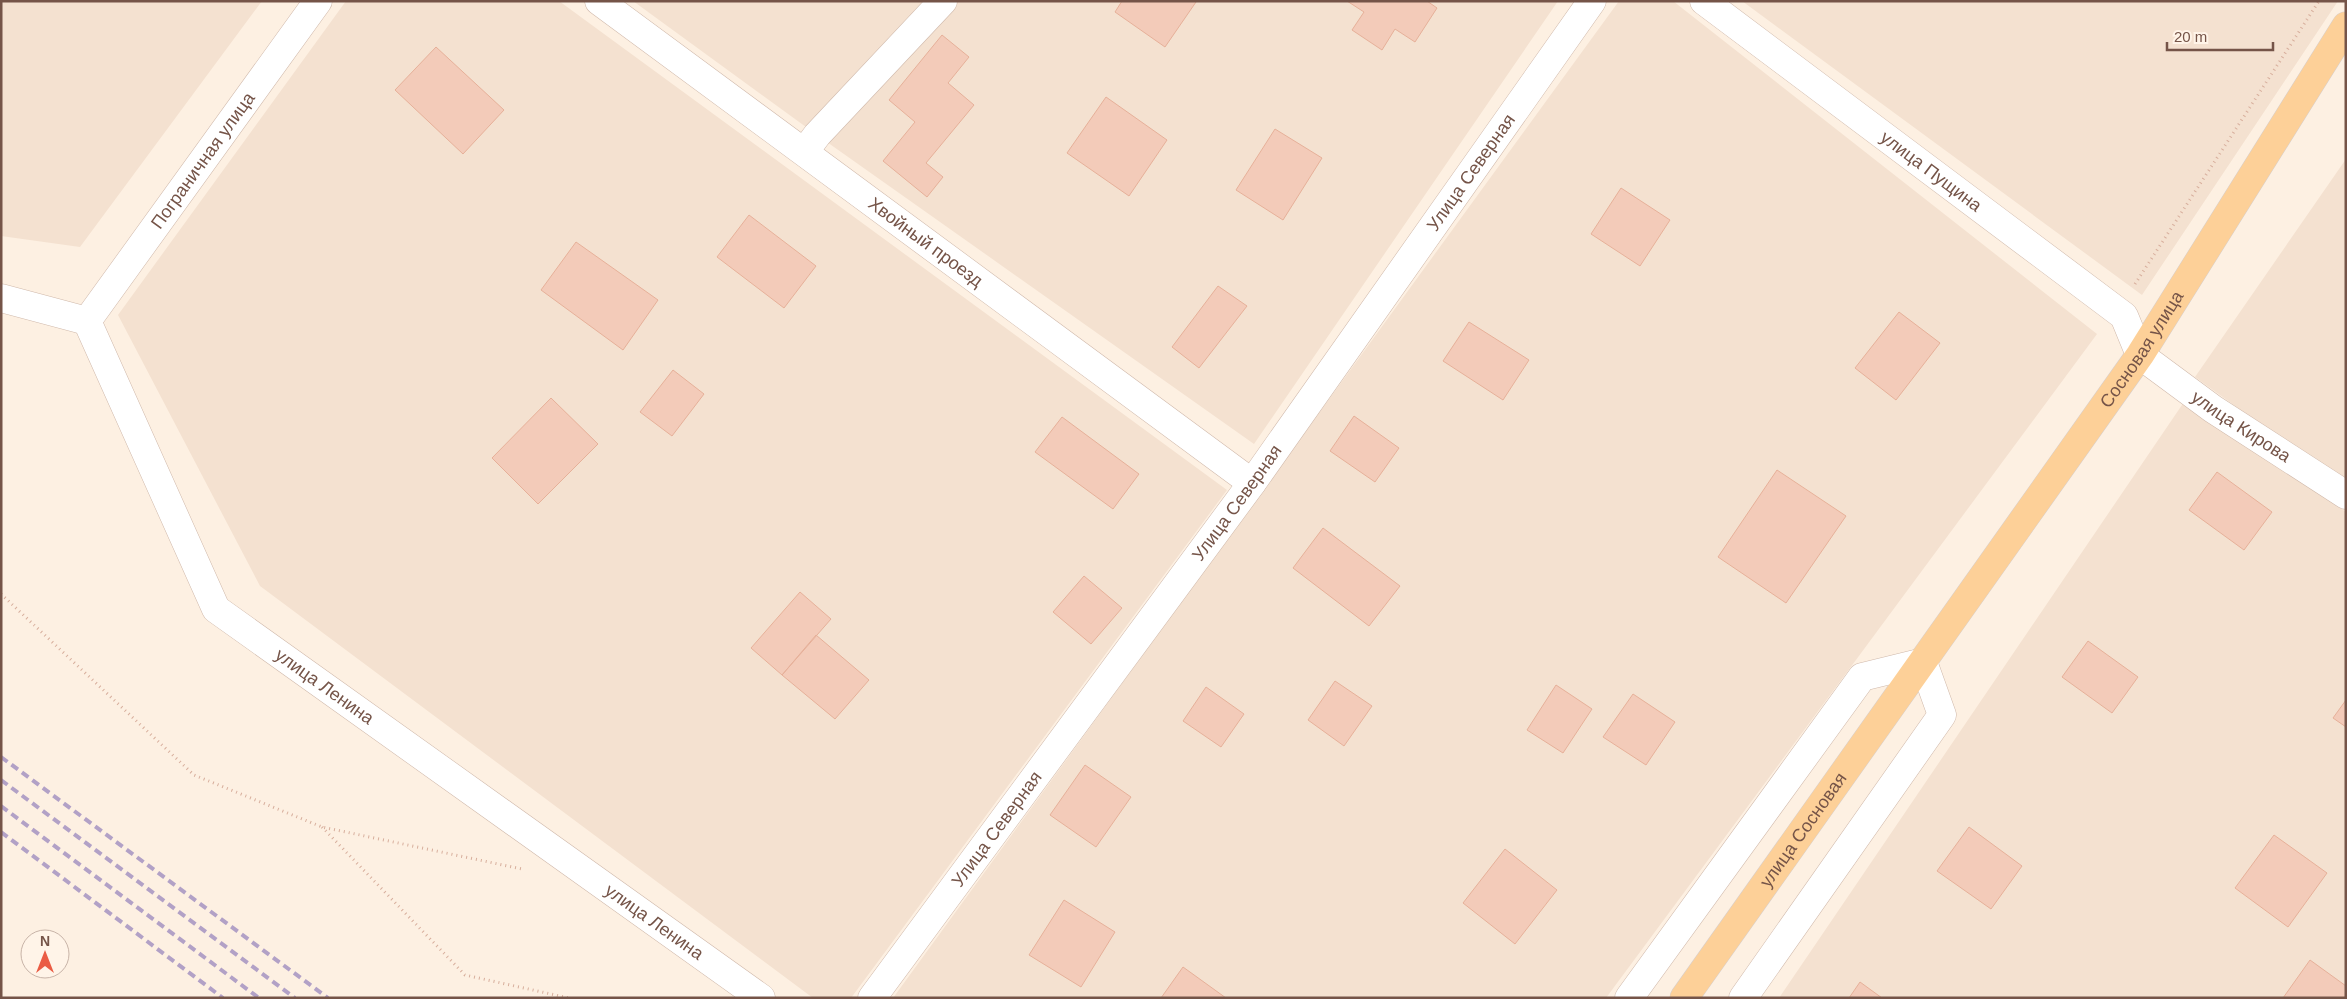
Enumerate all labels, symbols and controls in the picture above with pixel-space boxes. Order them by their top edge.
scale bar [2167,20,2273,52]
text: 20 m [2174,28,2207,45]
street label: Пограничная улица [147,88,259,232]
street label: Улица Северная [1423,110,1519,235]
street label: улица Пущина [1877,127,1987,216]
street label: Хвойный проезд [865,193,987,291]
street label: Сосновая улица [2096,287,2188,411]
street label: улица Кирова [2188,387,2295,467]
street label: Улица Северная [1188,441,1286,565]
street label: улица Ленина [271,645,379,729]
street label: Улица Северная [948,767,1046,891]
street label: улица Сосновая [1756,769,1851,891]
street label: улица Ленина [601,880,708,964]
north arrow [20,929,70,979]
text: N [40,933,50,949]

